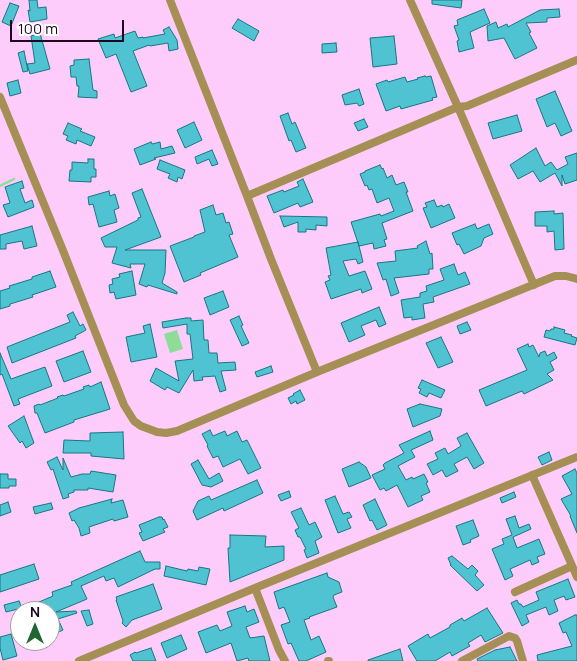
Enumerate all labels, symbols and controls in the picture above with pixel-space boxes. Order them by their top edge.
scale bar [12,10,126,42]
text: 100 m [18,18,58,39]
north arrow [10,601,60,651]
text: N [30,602,40,621]

